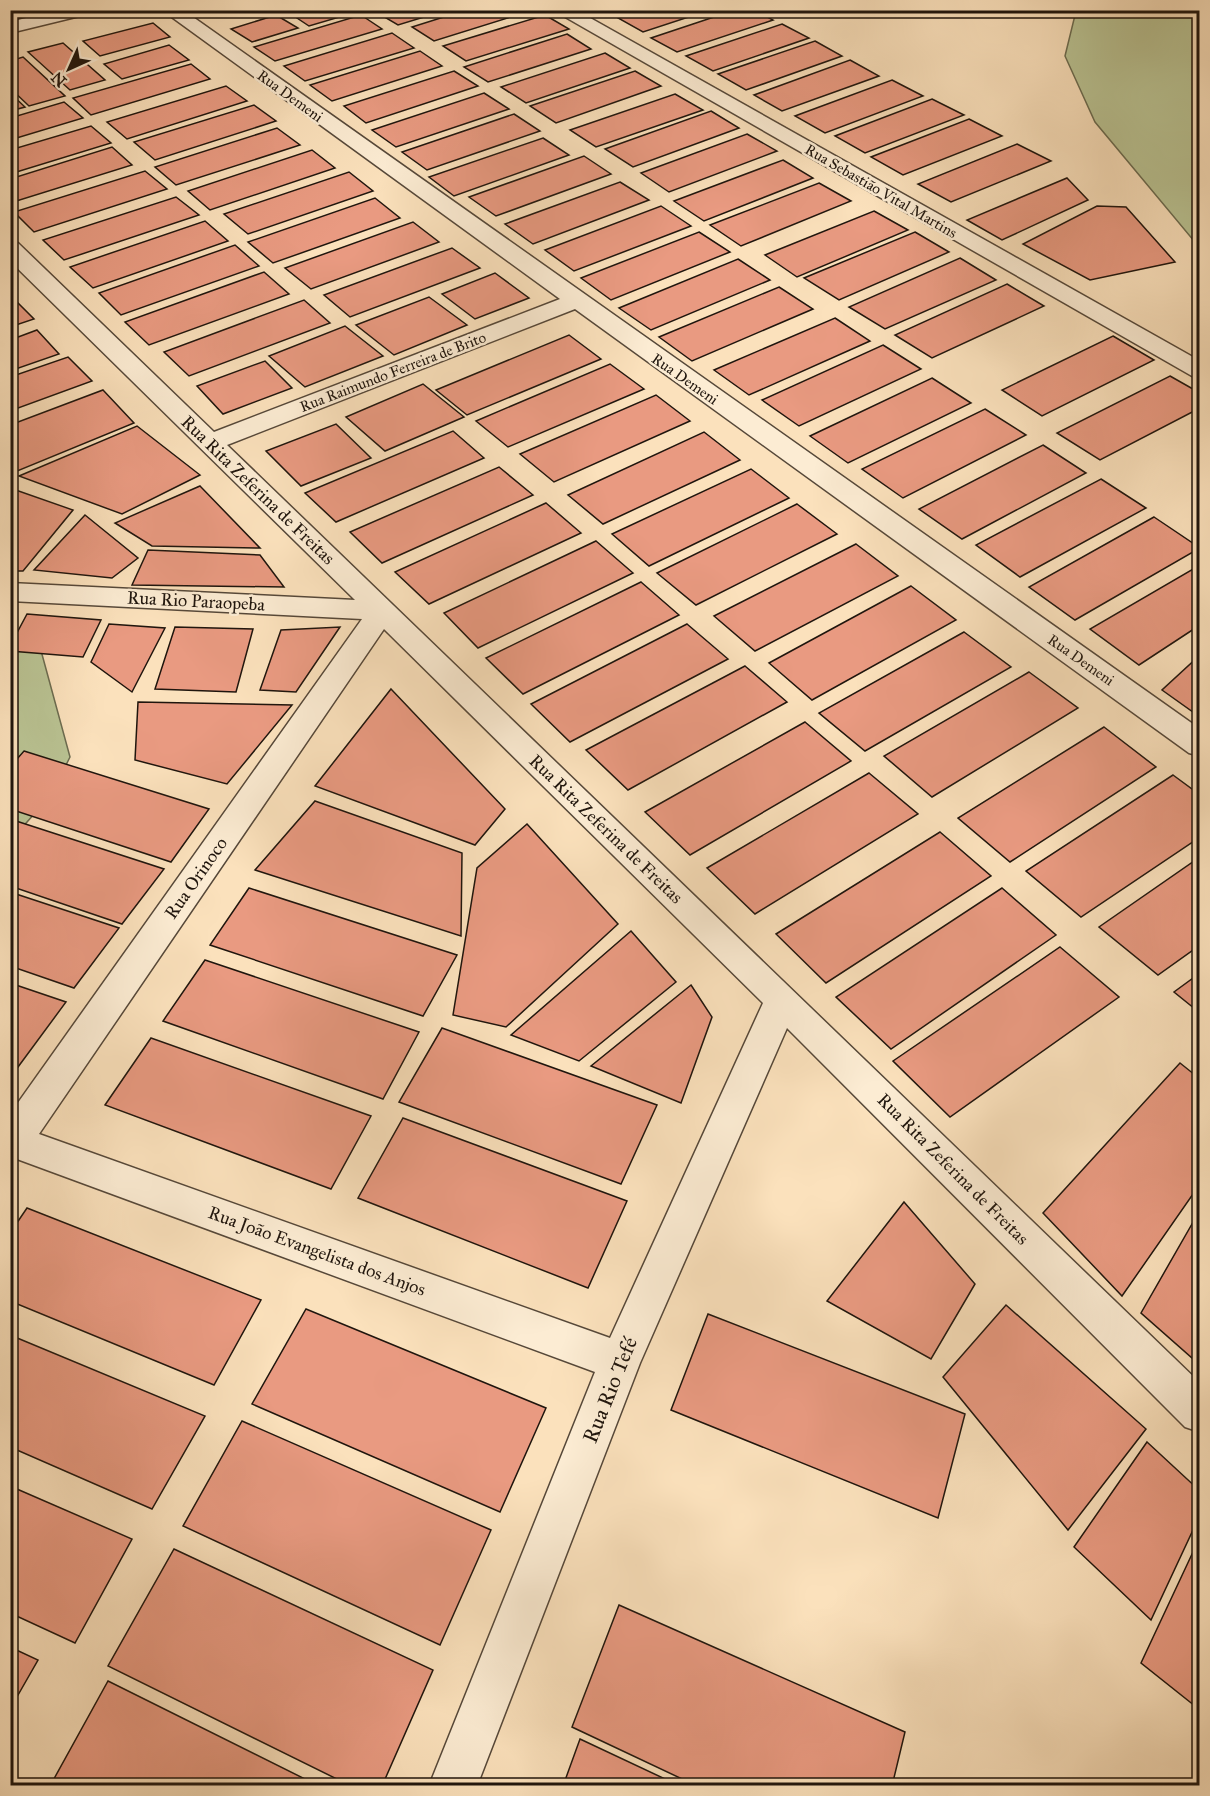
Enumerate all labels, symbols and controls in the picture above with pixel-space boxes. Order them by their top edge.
north arrow [39,39,99,99]
street label: Rua Demeni [254,66,326,126]
text: N [47,67,70,91]
street label: Rua Sebastião Vital Martins [802,140,960,242]
street label: Rua Raimundo Ferreira de Brito [297,328,489,416]
street label: Rua Demeni [648,350,722,408]
street label: Rua Rita Zeferina de Freitas [177,411,339,569]
street label: Rua Rio Paraopeba [126,586,266,616]
street label: Rua Demeni [1044,631,1118,689]
street label: Rua Rita Zeferina de Freitas [525,750,687,908]
street label: Rua Orinoco [160,833,232,923]
street label: Rua Rita Zeferina de Freitas [873,1089,1033,1249]
street label: Rua João Evangelista dos Anjos [205,1201,429,1302]
street label: Rua Rio Tefé [577,1333,643,1447]

